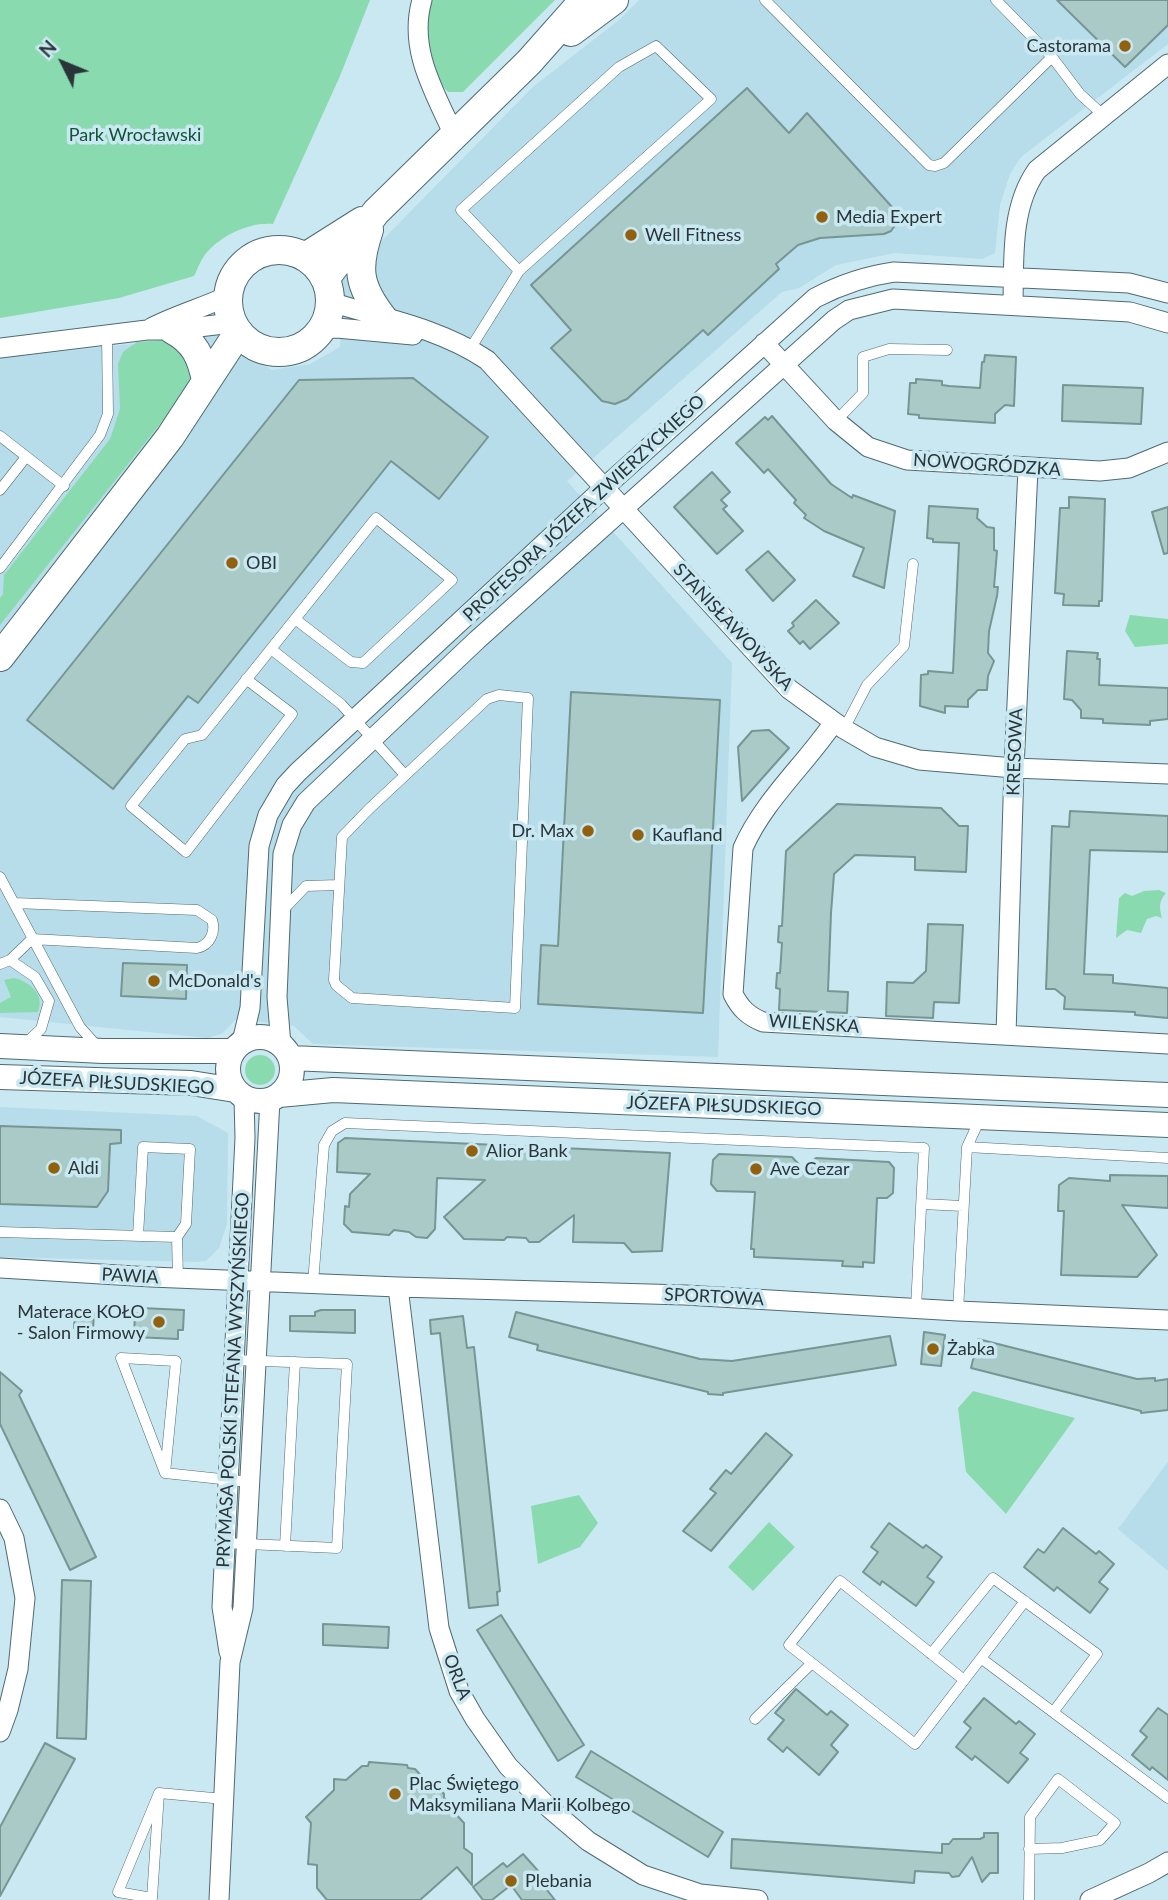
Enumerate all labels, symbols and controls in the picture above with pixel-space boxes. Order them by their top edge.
north arrow [28,28,98,98]
text: N [34,35,61,62]
place label: Castorama [1027,35,1111,57]
marker: Castorama [1117,38,1133,54]
park label: Park Wrocławski [69,124,201,146]
place label: Media Expert [836,206,942,228]
marker: Media Expert [814,209,830,225]
place label: Well Fitness [645,224,741,246]
marker: Well Fitness [623,227,639,243]
street label: PROFESORA JÓZEFA ZWIERZYCKIEGO [459,390,709,626]
street label: NOWOGRÓDZKA [912,449,1062,481]
place label: OBI [246,552,277,574]
marker: OBI [224,555,240,571]
street label: STANISŁAWOWSKA [669,559,797,695]
street label: KRESOWA [1003,708,1027,796]
place label: Dr. Max [511,820,574,842]
marker: Dr. Max [580,823,596,839]
place label: Kaufland [652,824,723,846]
marker: Kaufland [630,827,646,843]
place label: McDonald's [168,970,261,992]
marker: McDonald's [146,973,162,989]
street label: WILEŃSKA [768,1010,860,1038]
street label: JÓZEFA PIŁSUDSKIEGO [19,1067,215,1099]
street label: JÓZEFA PIŁSUDSKIEGO [626,1092,822,1120]
place label: Alior Bank [486,1140,568,1162]
marker: Alior Bank [464,1143,480,1159]
place label: Aldi [68,1157,99,1179]
place label: Ave Cezar [770,1158,850,1180]
marker: Aldi [46,1160,62,1176]
marker: Ave Cezar [748,1161,764,1177]
street label: PRYMASA POLSKI STEFANA WYSZYŃSKIEGO [212,1192,254,1568]
street label: PAWIA [101,1264,159,1288]
street label: SPORTOWA [663,1284,765,1310]
place label: Materace KOŁO - Salon Firmowy [17,1301,145,1344]
marker: Materace KOŁO - Salon Firmowy [151,1314,167,1330]
place label: Żabka [947,1338,995,1360]
marker: Żabka [925,1341,941,1357]
street label: ORLA [438,1651,476,1703]
place label: Plac Świętego Maksymiliana Marii Kolbego [409,1773,631,1816]
marker: Plac Świętego Maksymiliana Marii Kolbego [387,1786,403,1802]
place label: Plebania [525,1870,592,1892]
marker: Plebania [503,1873,519,1889]

